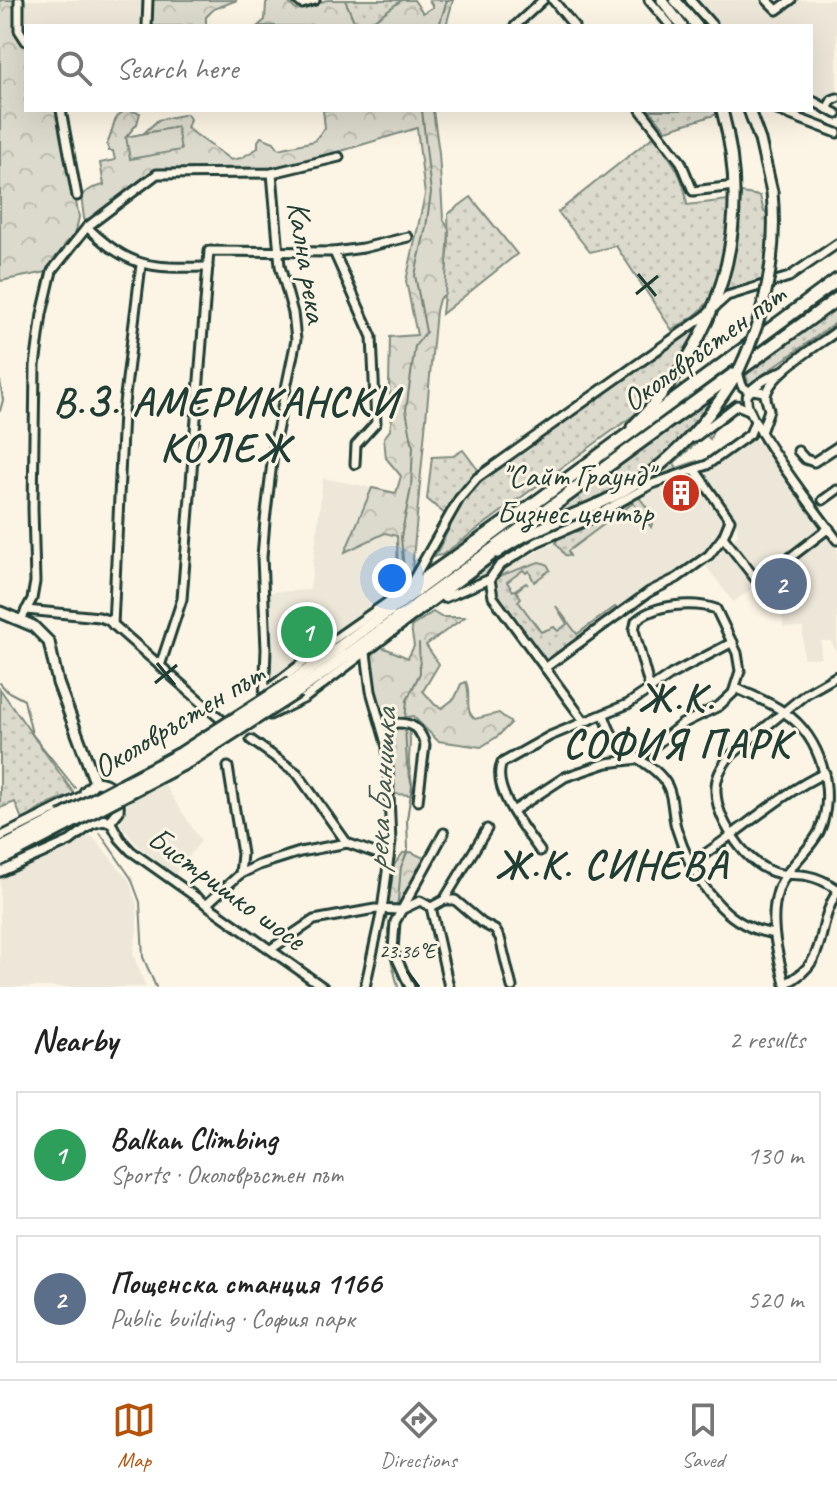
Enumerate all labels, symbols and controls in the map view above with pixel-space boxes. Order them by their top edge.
search box [24,24,813,112]
icon: search [52,46,96,90]
text: Search here [116,49,238,87]
street label: Кална река [278,198,338,328]
street label: Околовръстен път [613,273,795,420]
district label: В.З. АМЕРИКАНСКИ КОЛЕЖ [53,377,403,473]
place label: "Сайт Граунд" Бизнес център [496,455,659,533]
building icon: "Сайт Граунд" Бизнес център [660,472,702,514]
pin: 2 [755,554,807,614]
your location [372,558,412,598]
pin: 1 [281,602,333,662]
street label: Околовръстен път [85,652,274,788]
district label: Ж.К. СОФИЯ ПАРК [563,673,797,769]
water label: река Банишка [355,705,406,873]
street label: Бистришко шосе [140,817,316,961]
district label: Ж.К. СИНЕВА [495,840,729,890]
text: 23.36°E [379,939,438,964]
text: Nearby [32,1018,118,1061]
text: 2 results [729,1023,805,1056]
text: Balkan Climbing [110,1120,277,1158]
text: 1 [54,1139,66,1172]
text: 130 m [747,1139,803,1172]
text: Sports · Околовръстен път [110,1158,342,1191]
text: Пощенска станция 1166 [110,1264,381,1302]
text: 2 [54,1283,66,1316]
text: 520 m [747,1283,803,1316]
text: Public building · София парк [110,1302,354,1335]
tab: Map [112,1398,156,1474]
tab: Directions [380,1398,457,1474]
tab: Saved [681,1398,725,1474]

